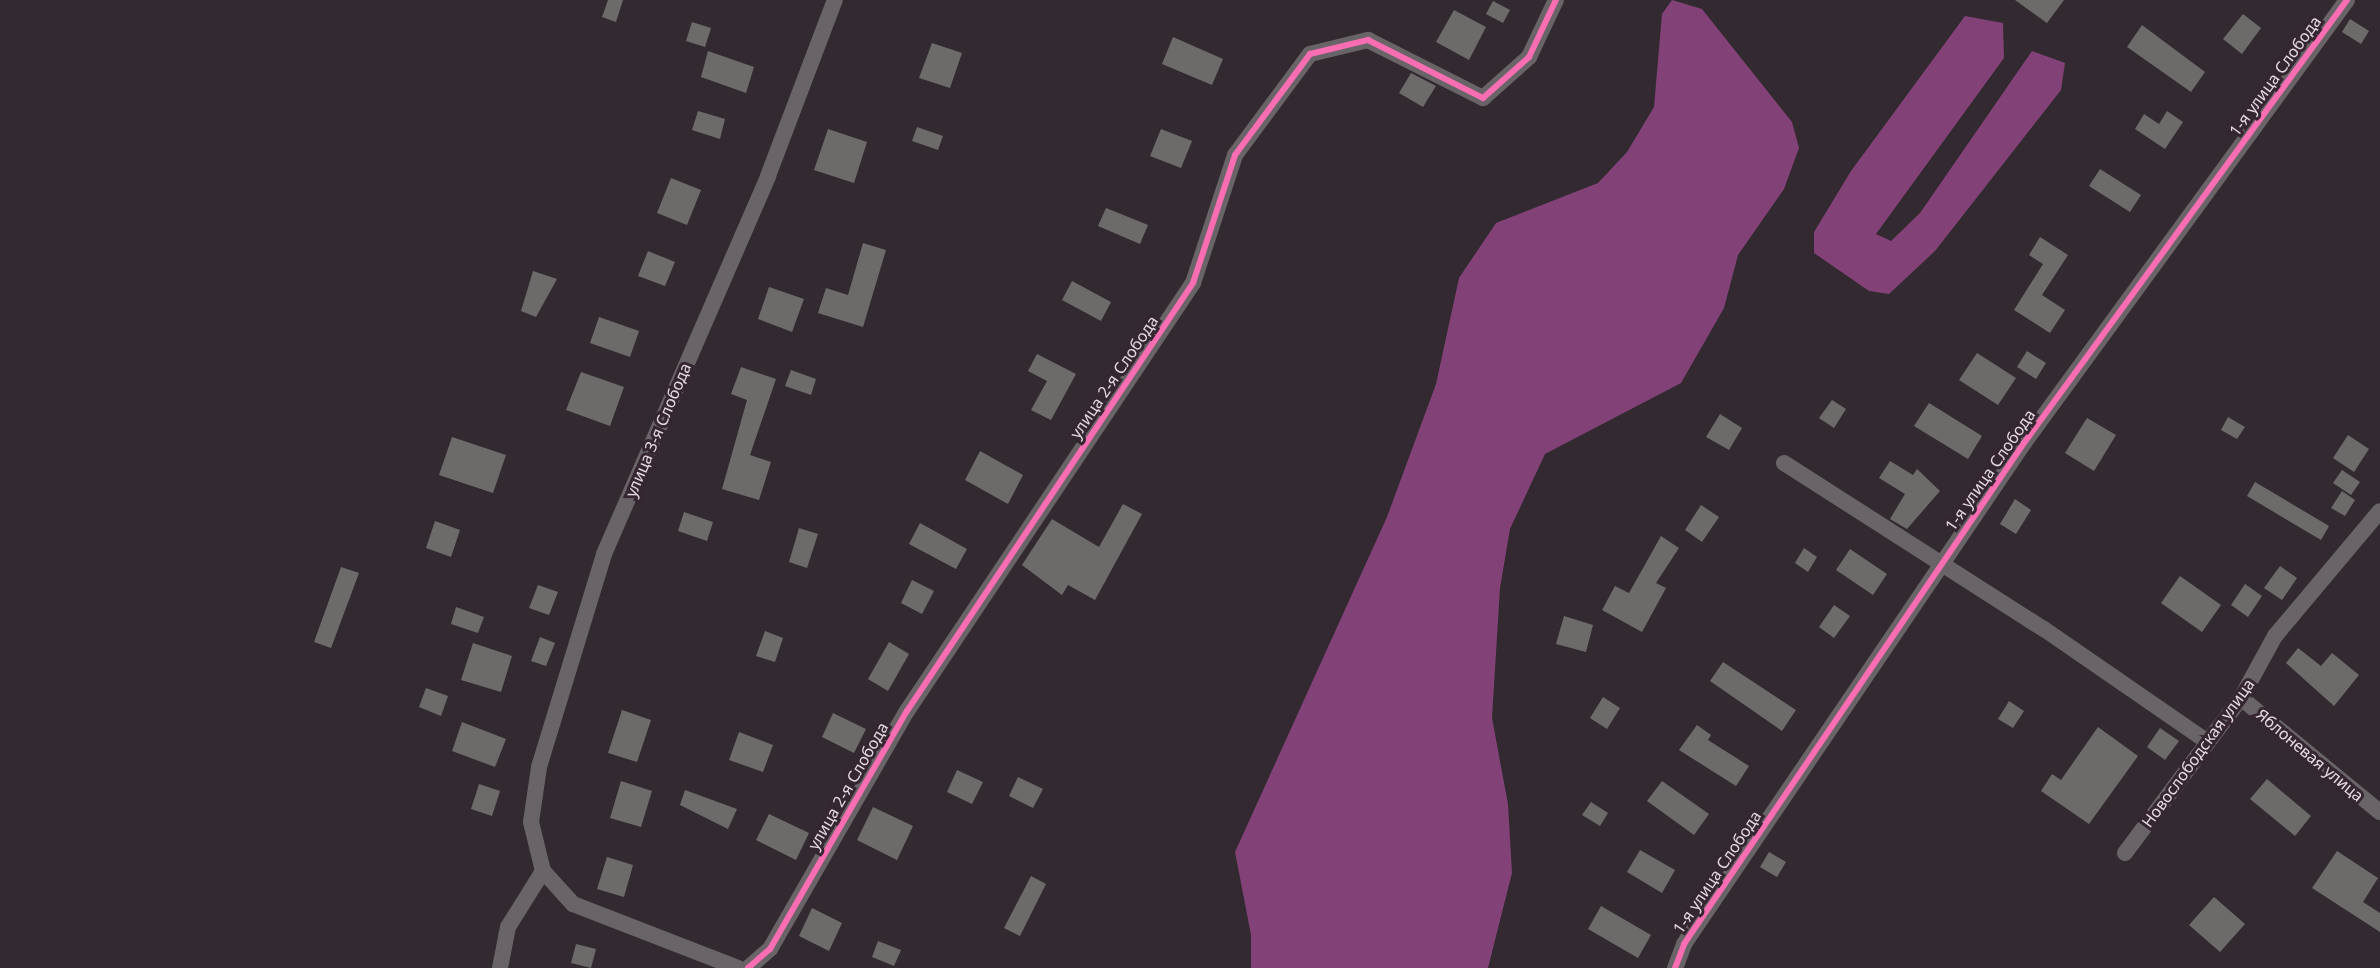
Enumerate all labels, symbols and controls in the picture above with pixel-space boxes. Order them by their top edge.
street label: 1-я улица Слобода [2225,12,2325,140]
street label: улица 2-я Слобода [1066,312,1162,442]
street label: улица 3-я Слобода [621,360,695,500]
street label: 1-я улица Слобода [1941,406,2039,534]
street label: Новослободская улица [2138,675,2258,831]
street label: Яблоневая улица [2253,705,2367,805]
street label: улица 2-я Слобода [804,719,892,853]
street label: 1-я улица Слобода [1669,807,1765,937]

